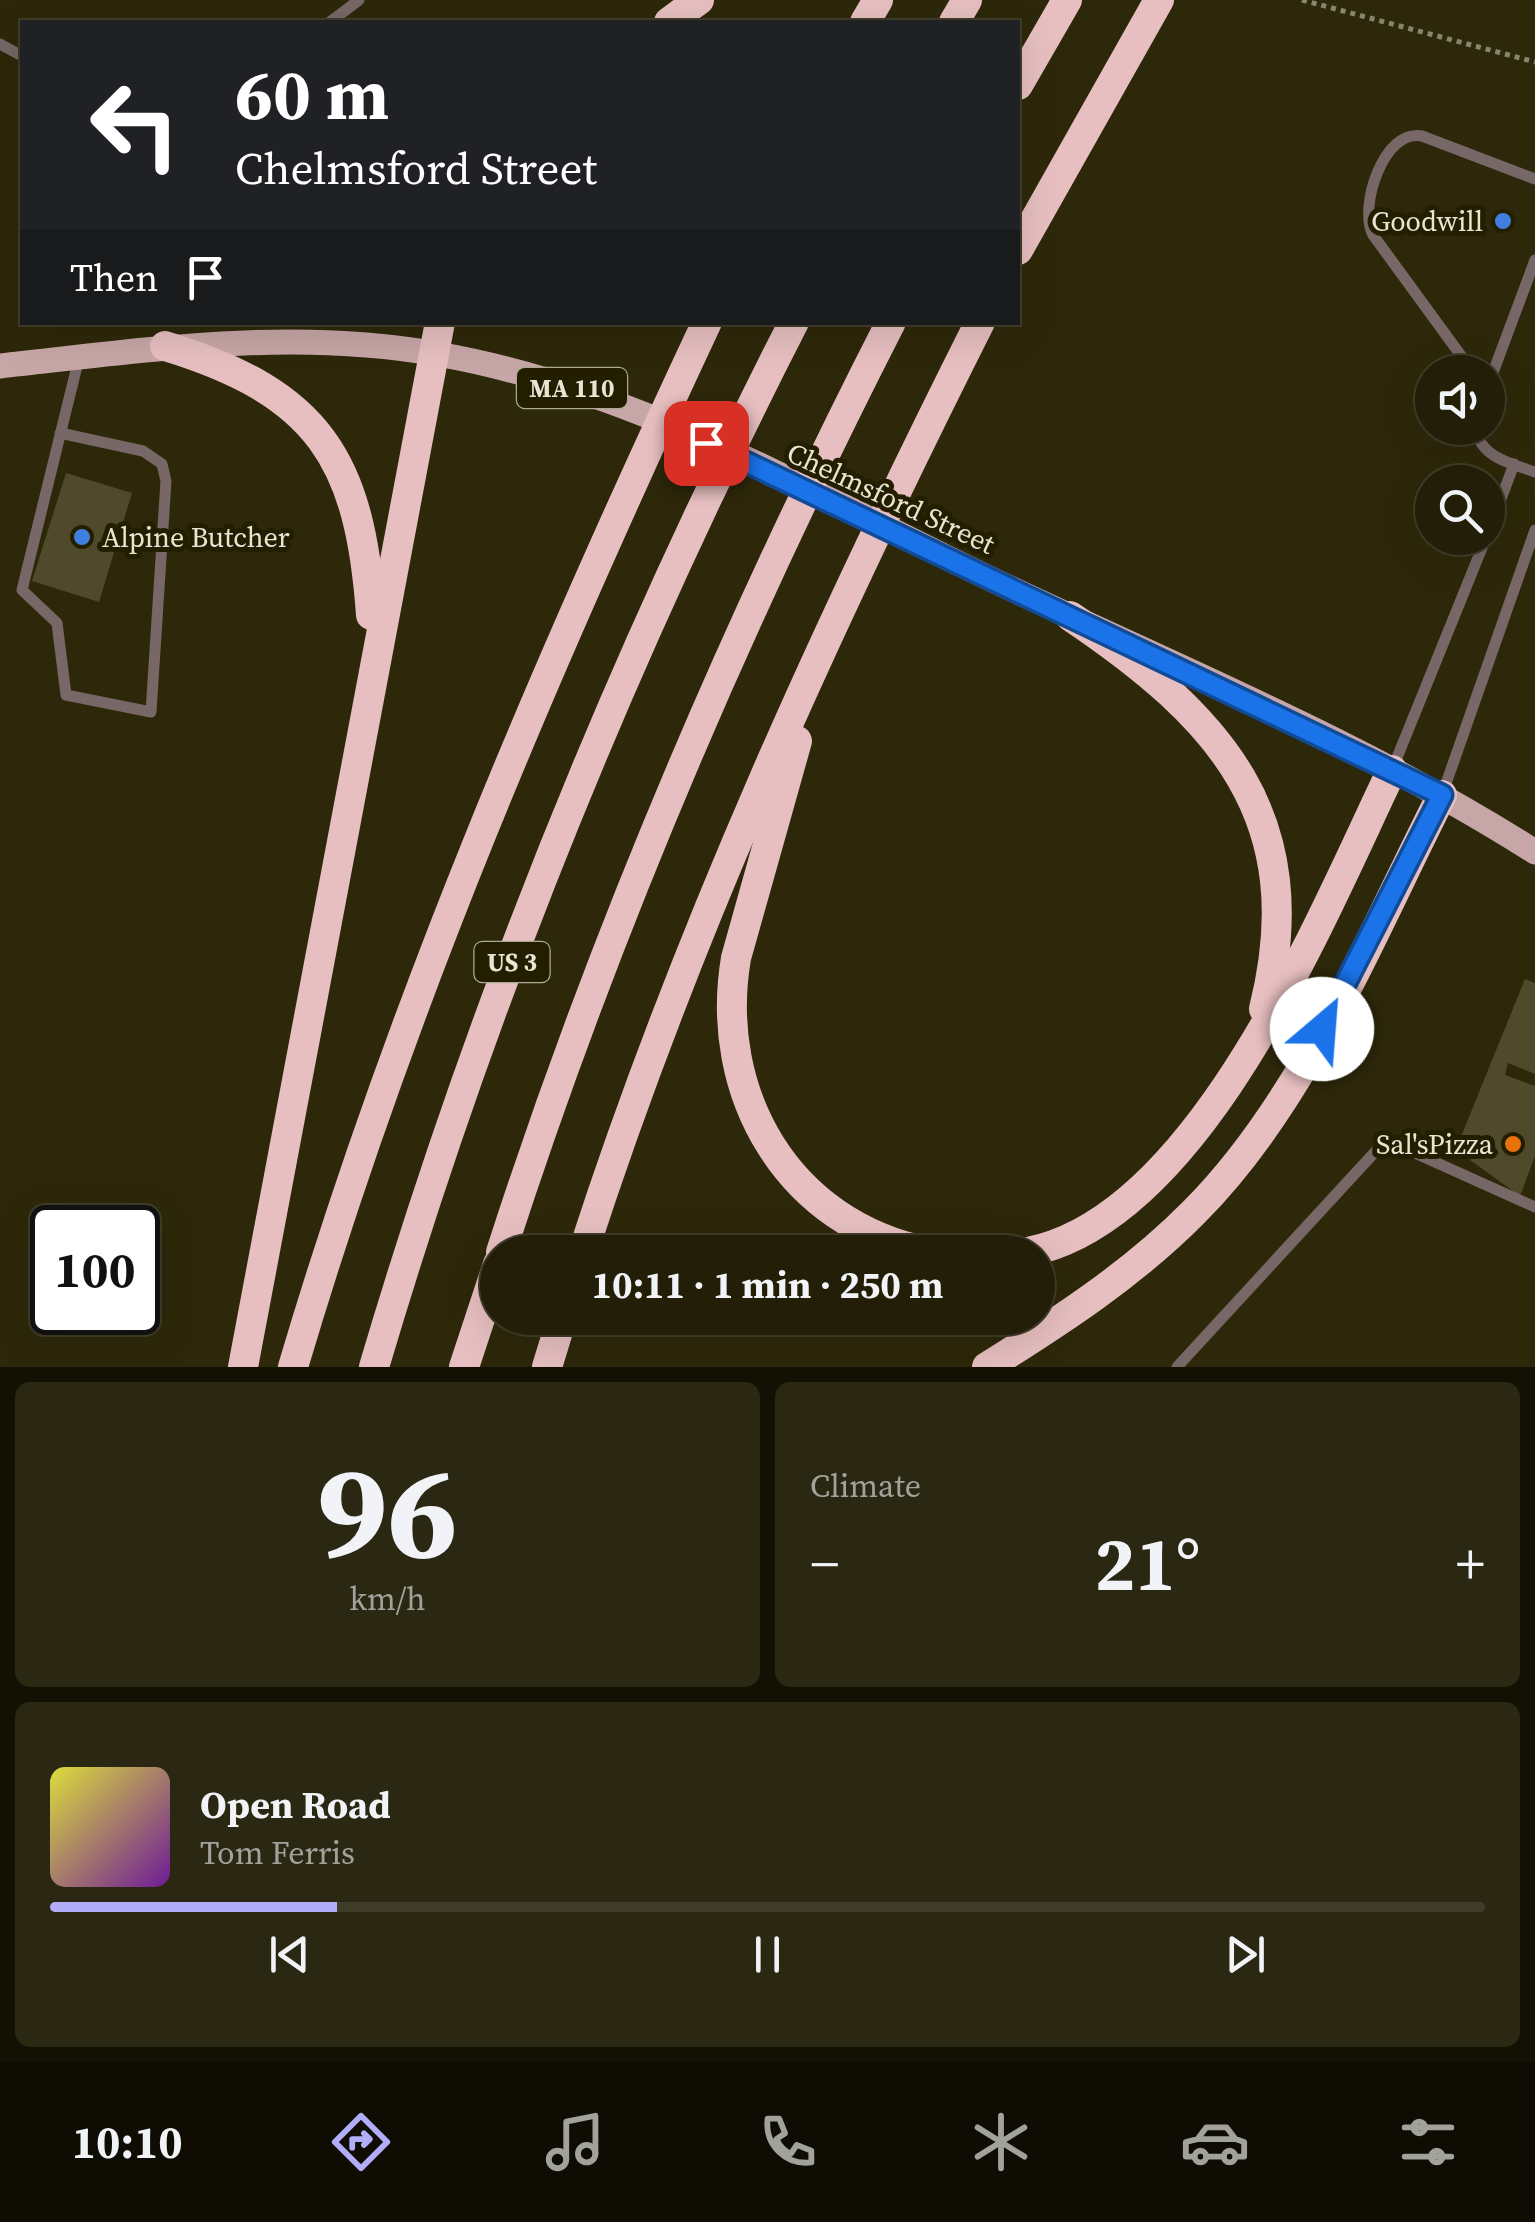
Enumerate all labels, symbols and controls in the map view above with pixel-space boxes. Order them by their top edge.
text: 60 m [235,46,389,142]
icon: left [70,60,200,190]
text: Chelmsford Street [235,137,597,199]
place label: Goodwill [1371,202,1483,240]
marker: Goodwill [1492,210,1514,232]
icon: arrive [178,250,233,305]
text: Then [70,252,158,304]
map controls [1415,355,1505,555]
button: sound [1415,355,1505,445]
road number: MA 110 [517,368,627,408]
pin [664,401,749,486]
icon: arrive [679,416,734,471]
street label: Chelmsford Street [781,433,1002,563]
button: search [1415,465,1505,555]
place label: Alpine Butcher [102,518,290,556]
marker: Alpine Butcher [71,526,93,548]
road number: US 3 [474,942,550,982]
position arrow [1270,977,1374,1081]
place label: Sal'sPizza [1376,1125,1494,1163]
marker: Sal'sPizza [1502,1133,1524,1155]
speed limit sign: 100 [30,1205,160,1335]
text: 10:11 · 1 min · 250 m [591,1259,944,1311]
text: 96 [317,1422,458,1601]
text: Climate [810,1464,921,1508]
text: 21° [1095,1512,1200,1615]
text: − [810,1526,839,1601]
text: + [1456,1526,1485,1601]
text: km/h [349,1577,426,1621]
text: Open Road [200,1779,391,1831]
text: Tom Ferris [200,1831,355,1875]
icon: previous [262,1927,317,1982]
icon: pause [740,1927,795,1982]
icon: next [1218,1927,1273,1982]
icon: directions [326,2107,396,2177]
icon: music [540,2107,610,2177]
icon: phone [753,2107,823,2177]
icon: climate [966,2107,1036,2177]
icon: car [1180,2107,1250,2177]
icon: filters [1393,2107,1463,2177]
text: 10:10 [72,2111,183,2173]

